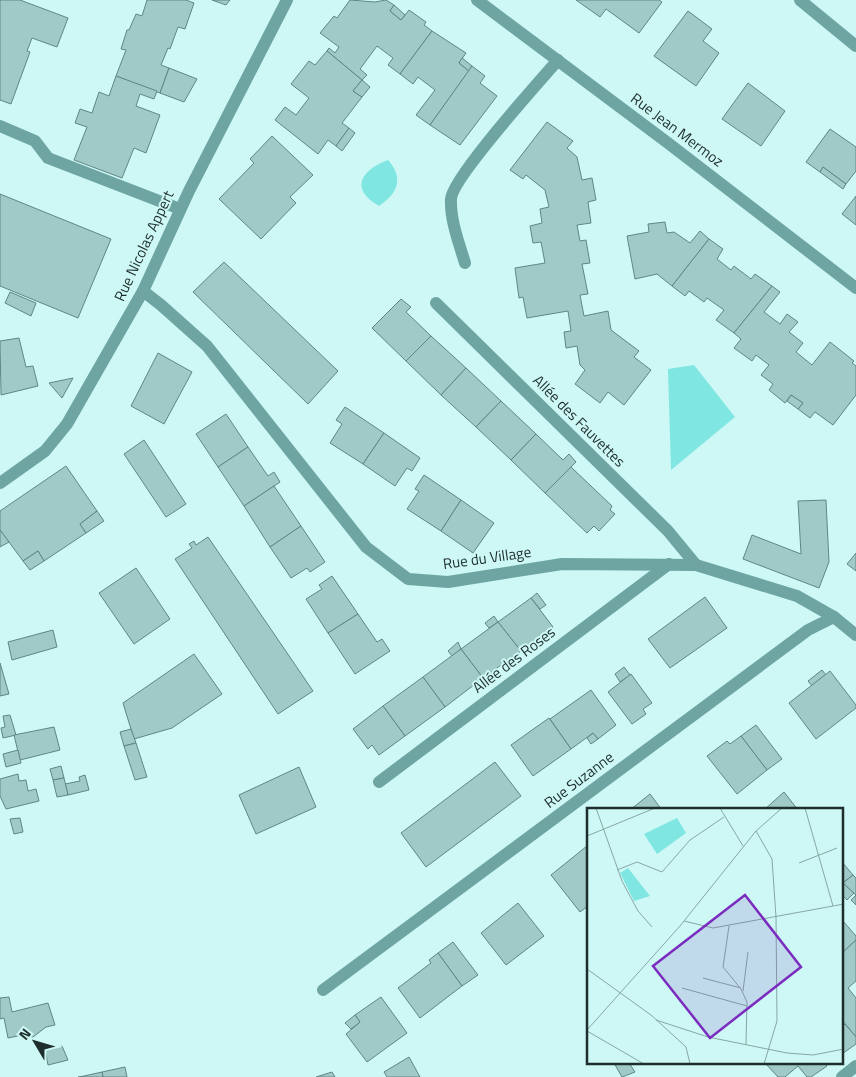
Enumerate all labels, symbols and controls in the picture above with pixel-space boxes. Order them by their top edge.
street label: Rue Jean Mermoz [626,87,729,172]
street label: Rue Nicolas Appert [108,186,180,305]
street label: Allée des Fauvettes [528,369,631,472]
street label: Rue du Village [441,540,533,575]
street label: Allée des Roses [467,621,560,698]
street label: Rue Suzanne [539,746,618,814]
inset map [587,808,844,1064]
north arrow [10,1017,60,1067]
text: N [13,1023,36,1044]

